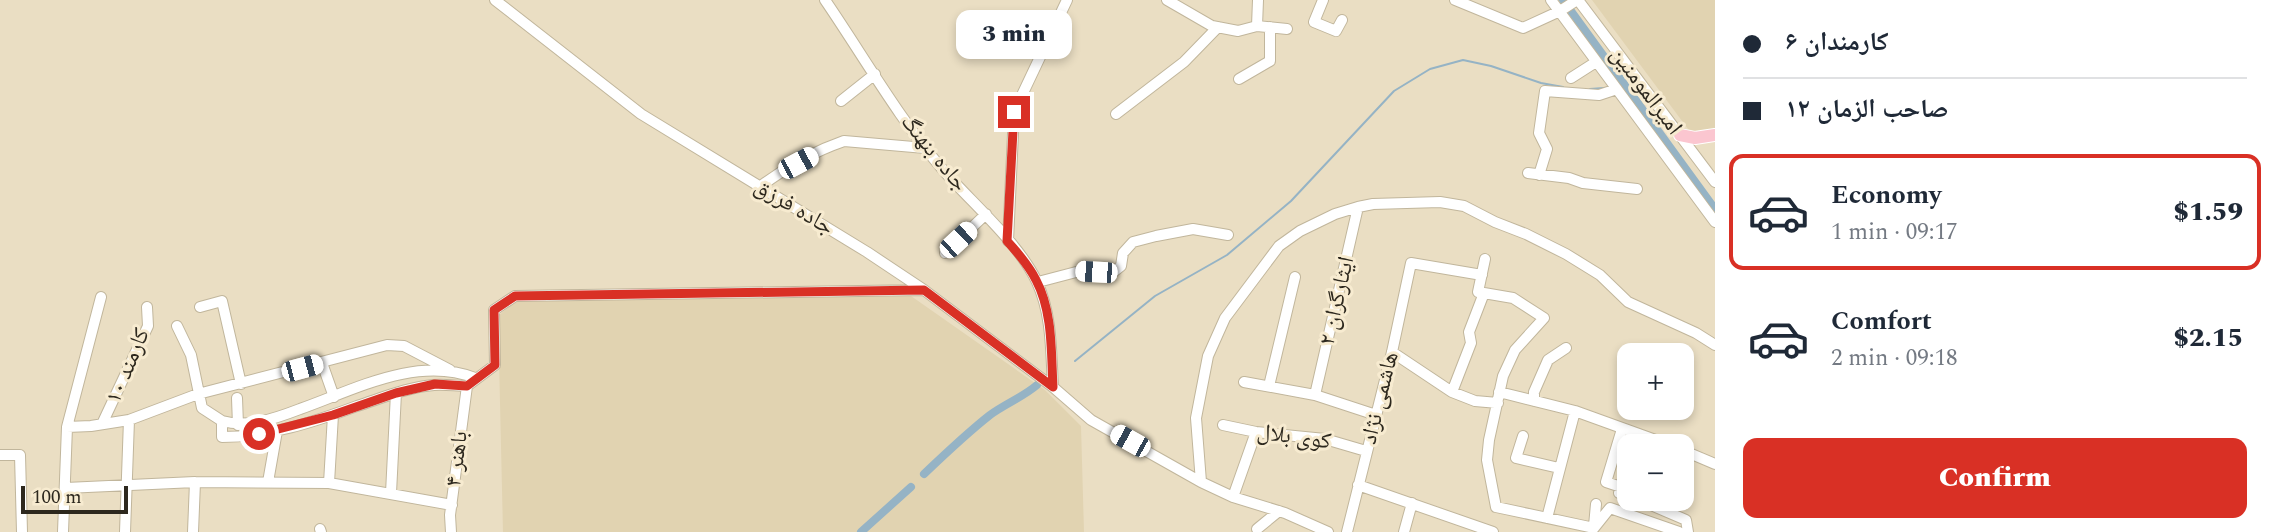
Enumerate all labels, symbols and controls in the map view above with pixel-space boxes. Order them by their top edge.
callout: 3 min [956,10,1072,60]
text: 3 min [982,17,1046,52]
text: کارمندان ۶ [1785,22,1889,62]
street label: امیرالمومنین [1601,39,1691,143]
text: صاحب الزمان ۱۲ [1785,89,1948,129]
route end [998,96,1030,128]
street label: جاده بنهنگ [892,106,976,200]
car [775,144,822,182]
street label: جاده فرزق [747,169,841,245]
text: Economy [1831,175,1941,215]
icon: car [1747,181,1810,244]
text: $1.59 [2173,192,2243,232]
text: 1 min · 09:17 [1831,215,1958,250]
car [936,218,981,262]
street label: ایثارگران ۲ [1310,253,1364,349]
car [1075,260,1118,284]
text: Comfort [1831,301,1932,341]
icon: car [1747,307,1810,370]
text: $2.15 [2173,318,2243,358]
street label: کارمند ۱۰ [97,323,160,409]
text: 2 min · 09:18 [1831,341,1958,376]
map controls [1617,343,1694,511]
button: + [1617,343,1694,420]
street label: هاشمی نژاد [1352,348,1408,448]
car [279,352,326,384]
street label: کوی بلال [1255,414,1334,460]
route start [243,418,275,450]
car [1107,422,1154,460]
street label: باهنر ۴ [436,429,478,489]
button: − [1617,434,1694,511]
button: Confirm [1743,438,2247,518]
scale bar [21,483,128,515]
text: 100 m [32,483,82,512]

